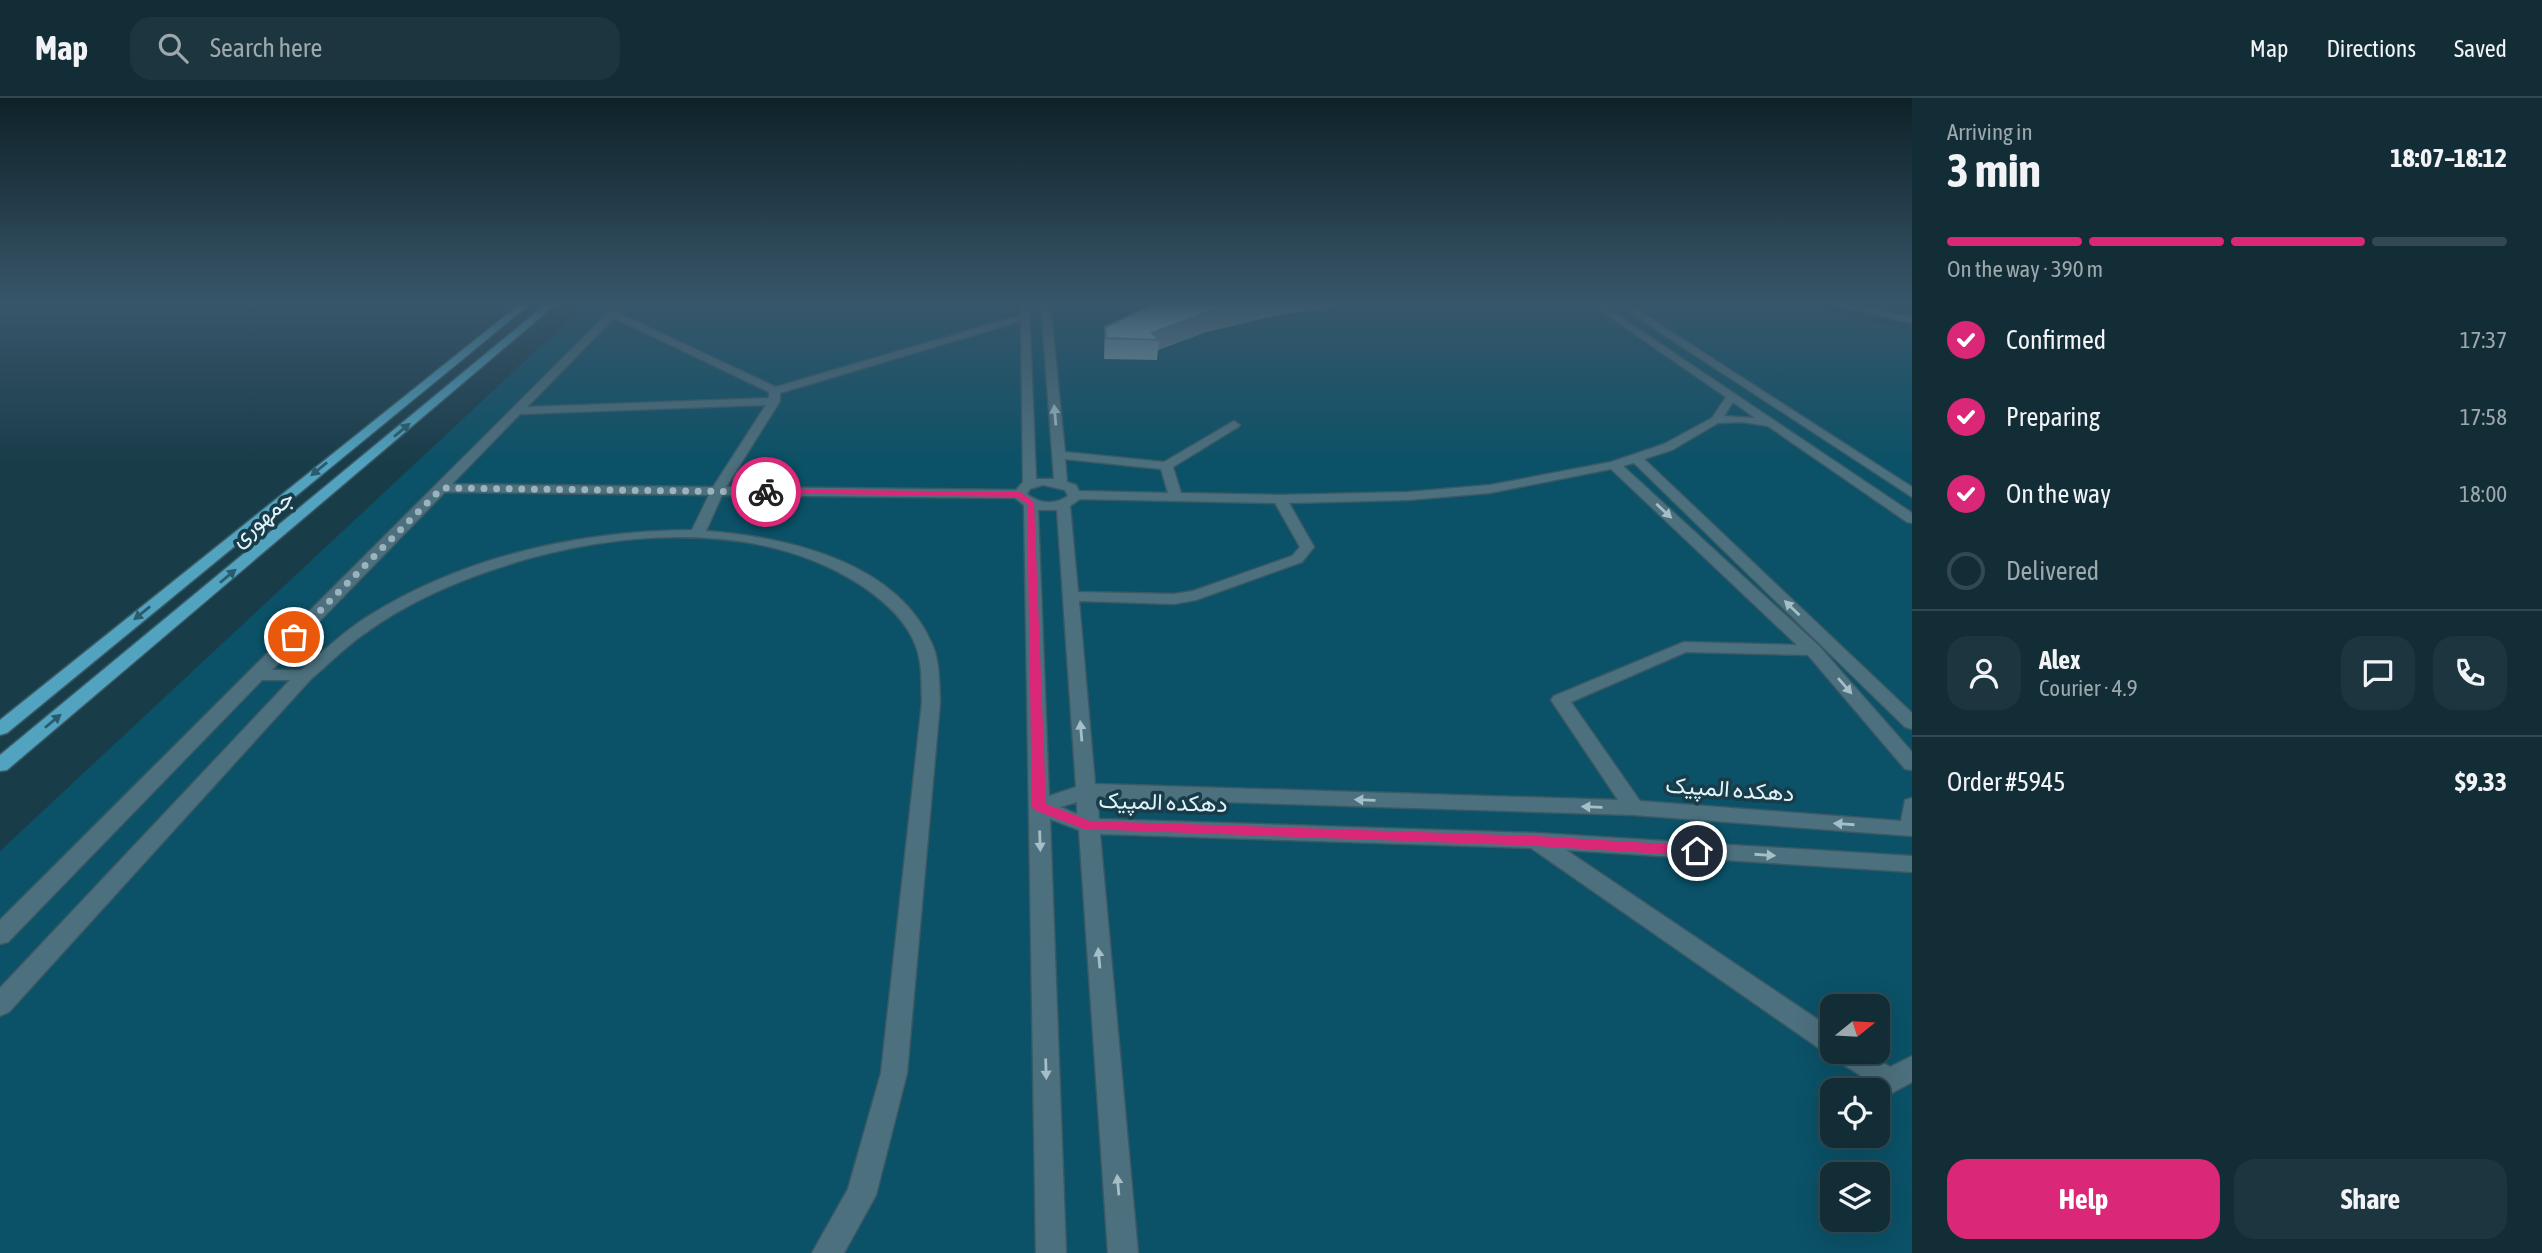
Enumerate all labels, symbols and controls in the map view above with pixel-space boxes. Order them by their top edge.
search box [130,17,620,80]
text: Map [35,29,88,67]
icon: search [154,29,192,67]
text: Search here [210,33,322,63]
text: Map [2250,35,2288,62]
text: Directions [2326,35,2416,62]
text: Saved [2454,35,2507,62]
text: Arriving in [1947,119,2033,145]
text: 18:07–18:12 [2390,143,2507,173]
text: 3 min [1947,144,2041,197]
text: On the way · 390 m [1947,256,2103,282]
icon: check [1947,321,1985,359]
text: Confirmed [2006,325,2106,355]
text: 17:37 [2460,327,2507,353]
icon: check [1947,398,1985,436]
text: Preparing [2006,402,2100,432]
one-way arrow [1049,404,1060,426]
text: 17:58 [2460,404,2507,430]
one-way arrow [394,423,411,438]
courier [731,457,801,527]
one-way arrow [310,461,327,476]
icon: bike [747,473,785,511]
icon: check [1947,475,1985,513]
text: On the way [2006,479,2111,509]
text: 18:00 [2459,481,2507,507]
street label: جمهوری [225,484,300,553]
one-way arrow [1655,503,1672,519]
text: Delivered [2006,556,2099,586]
one-way arrow [218,568,236,583]
one-way arrow [1784,601,1801,617]
one-way arrow [134,605,152,620]
pin [264,607,324,667]
icon: bag [275,618,313,656]
button: person [1947,636,2021,710]
button: chat [2341,636,2415,710]
button: phone [2433,636,2507,710]
text: Alex [2039,645,2080,675]
text: Courier · 4.9 [2039,675,2138,701]
one-way arrow [1837,678,1852,695]
one-way arrow [44,714,61,729]
one-way arrow [1075,720,1086,742]
text: Order #5945 [1947,767,2066,797]
text: $9.33 [2455,767,2507,797]
street label: دهکده المپیک [1664,772,1795,809]
street label: دهکده المپیک [1098,787,1228,820]
one-way arrow [1354,794,1376,806]
one-way arrow [1581,802,1603,813]
one-way arrow [1833,818,1855,829]
pin [1667,821,1727,881]
one-way arrow [1034,831,1046,853]
icon: home [1678,832,1716,870]
one-way arrow [1754,850,1776,861]
one-way arrow [1093,947,1104,969]
north arrow [1820,994,1890,1064]
map controls [1820,994,1890,1232]
one-way arrow [1041,1058,1052,1080]
button: locate [1820,1078,1890,1148]
button: Help [1947,1159,2220,1239]
button: Share [2234,1159,2507,1239]
button: layers [1820,1162,1890,1232]
one-way arrow [1112,1174,1123,1196]

